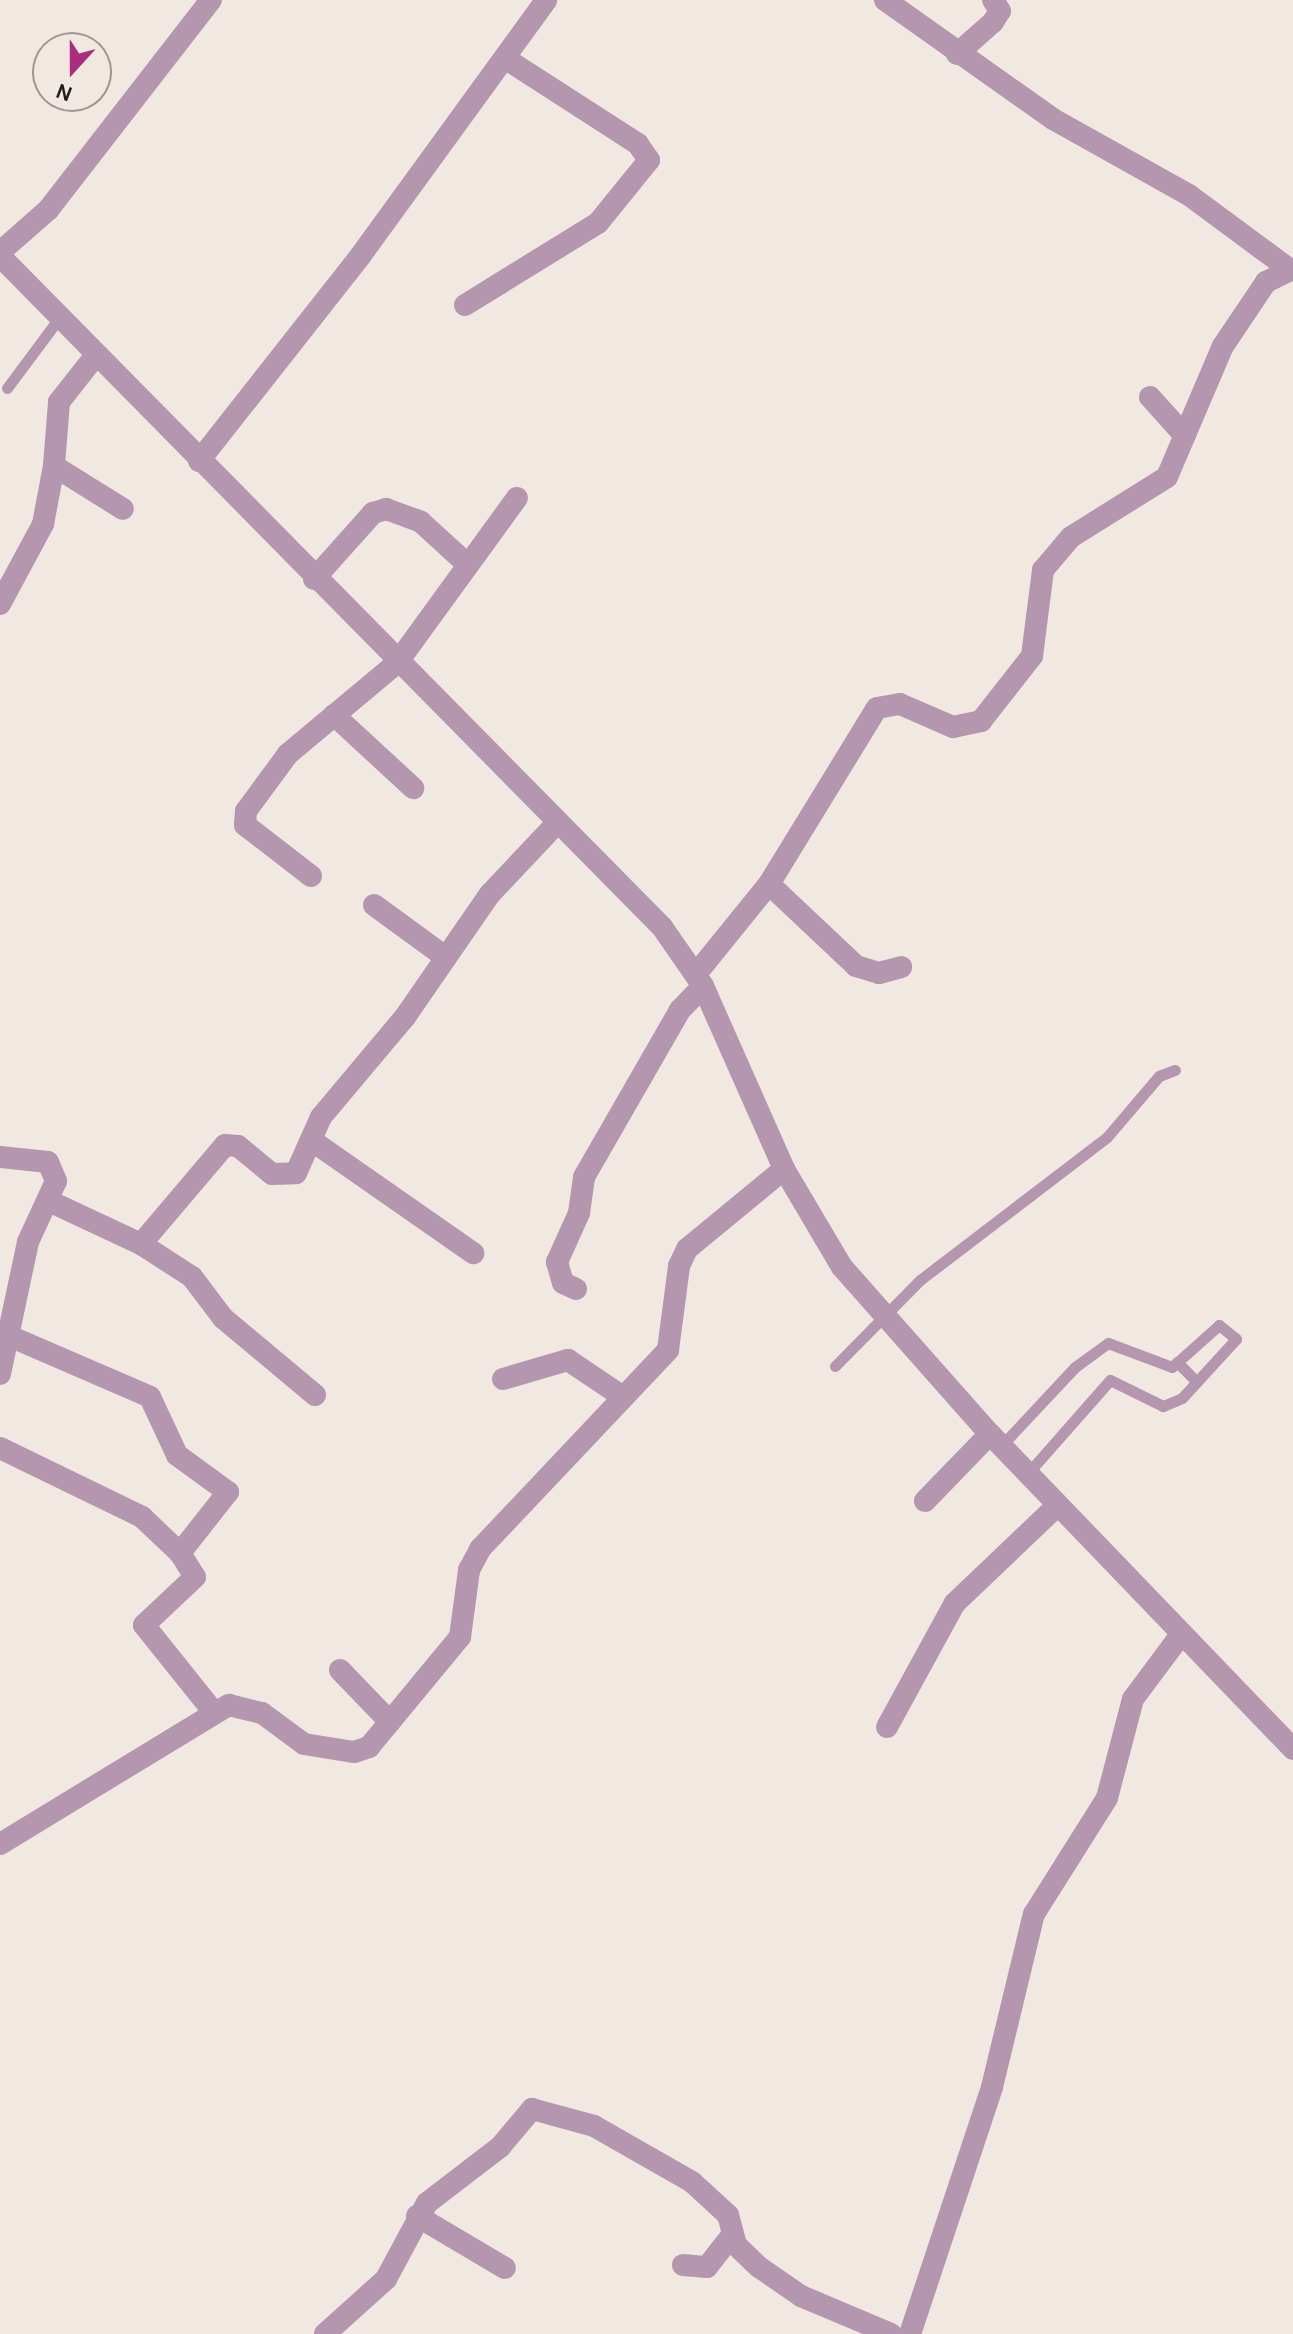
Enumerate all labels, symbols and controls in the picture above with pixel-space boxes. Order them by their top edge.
north arrow [32,32,112,112]
text: N [52,78,76,108]

